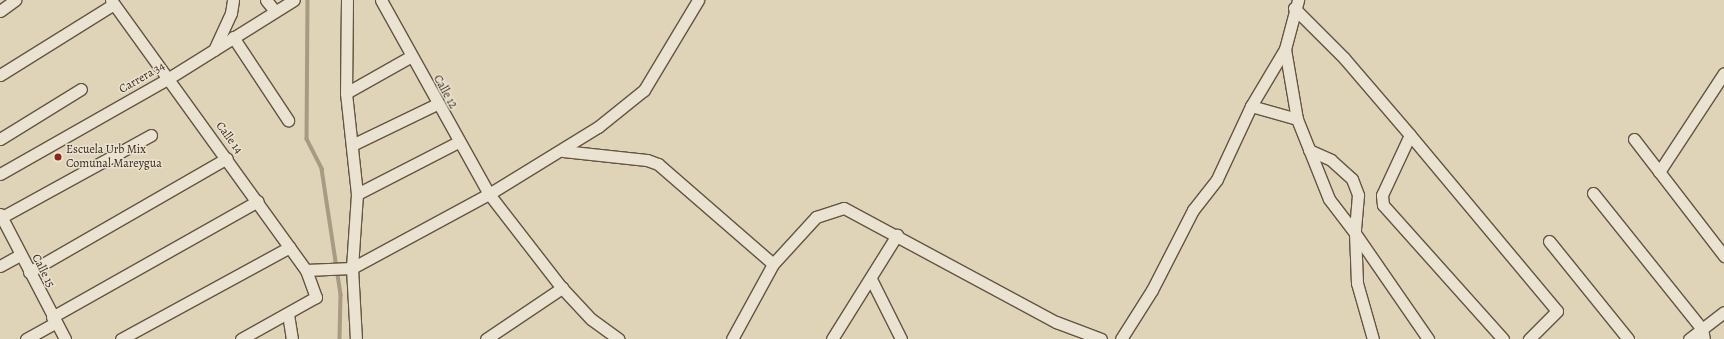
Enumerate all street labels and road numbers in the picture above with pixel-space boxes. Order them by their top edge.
street label: Carrera 34 [117,59,167,97]
street label: Calle 12 [430,73,460,111]
street label: Calle 14 [213,119,245,157]
street label: Calle 15 [28,252,58,290]

